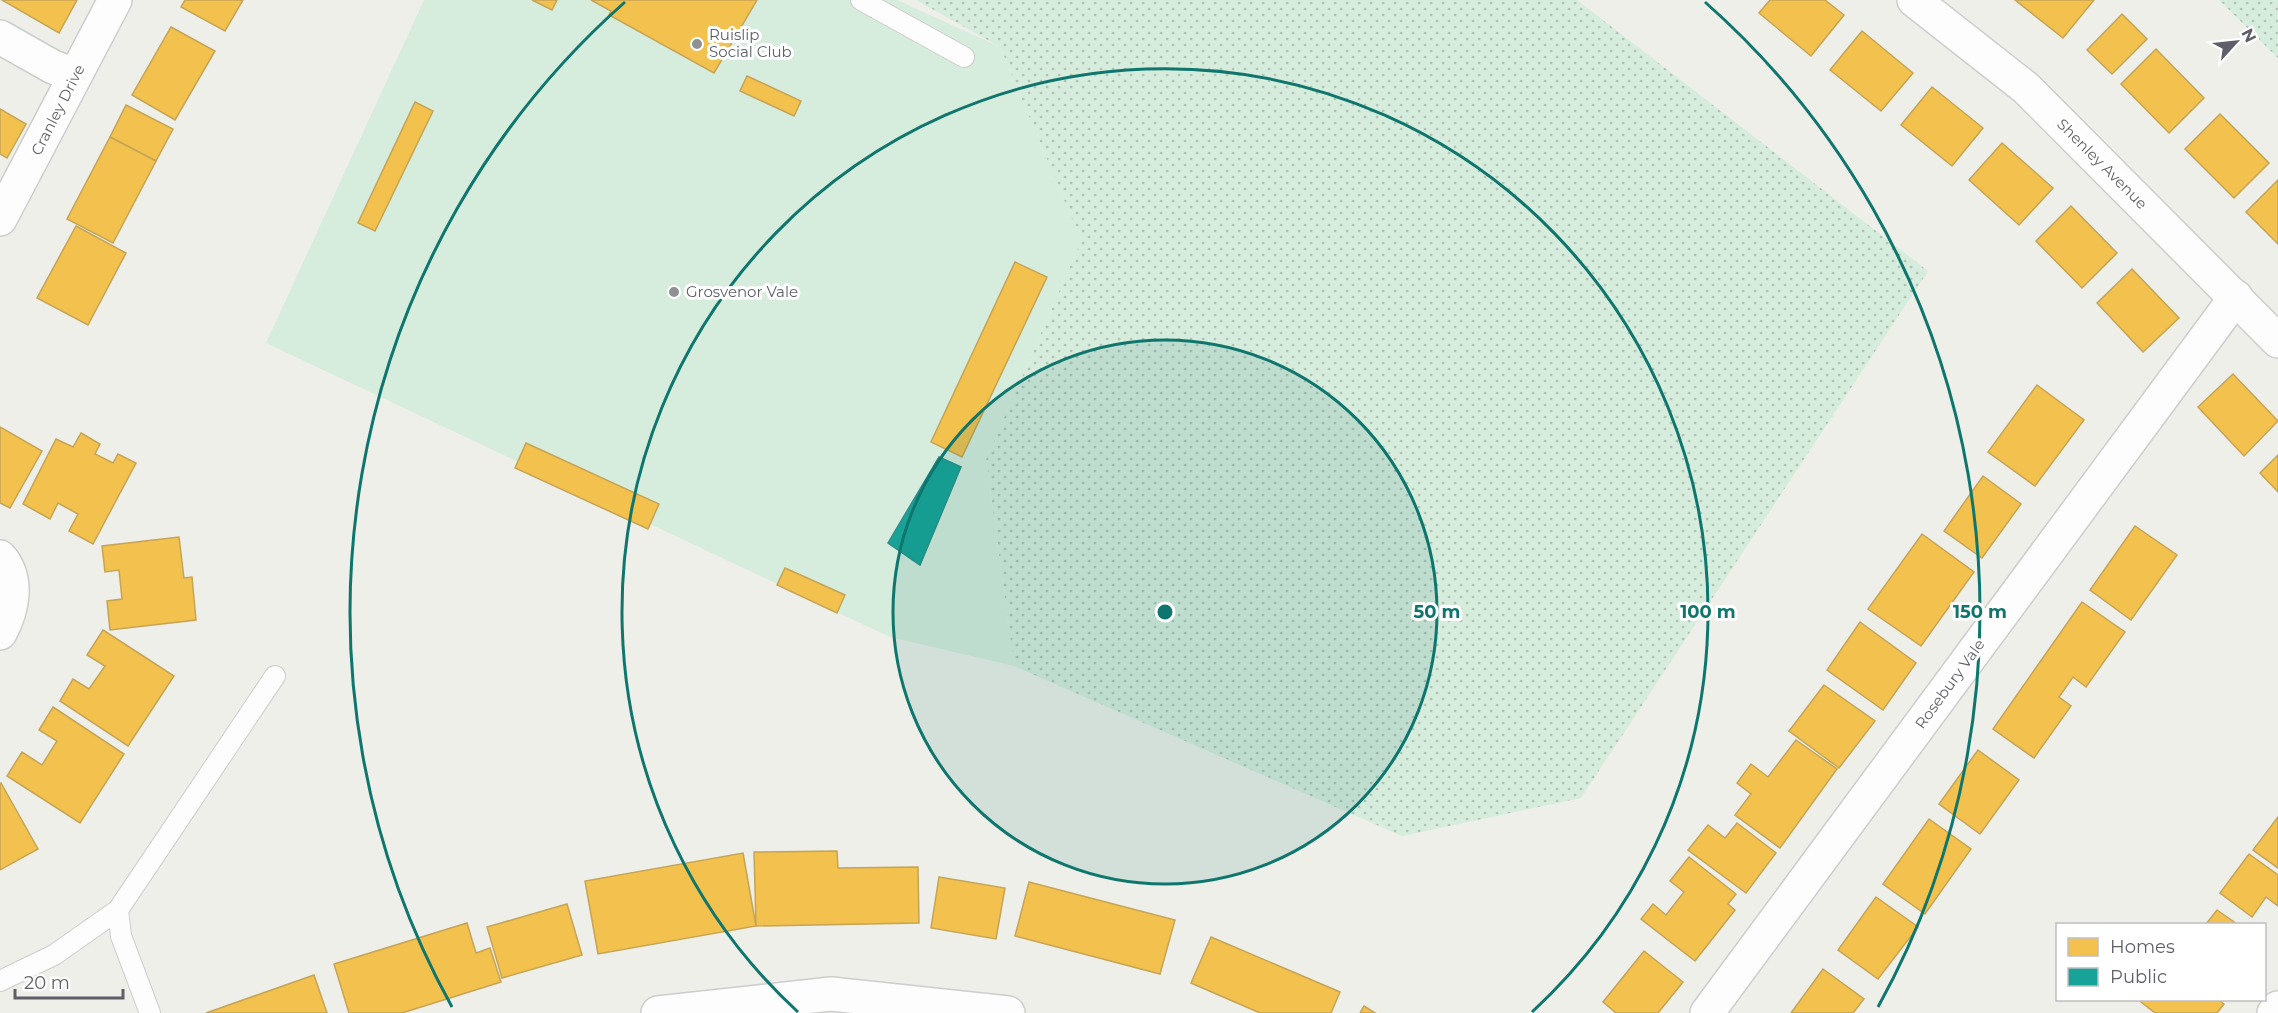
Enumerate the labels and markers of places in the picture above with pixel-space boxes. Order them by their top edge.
place label: Ruislip Social Club [709,25,792,61]
marker: Ruislip Social Club [690,37,704,51]
place label: Grosvenor Vale [686,282,798,301]
marker: Grosvenor Vale [667,285,681,299]
centre of rings [1155,602,1175,622]

